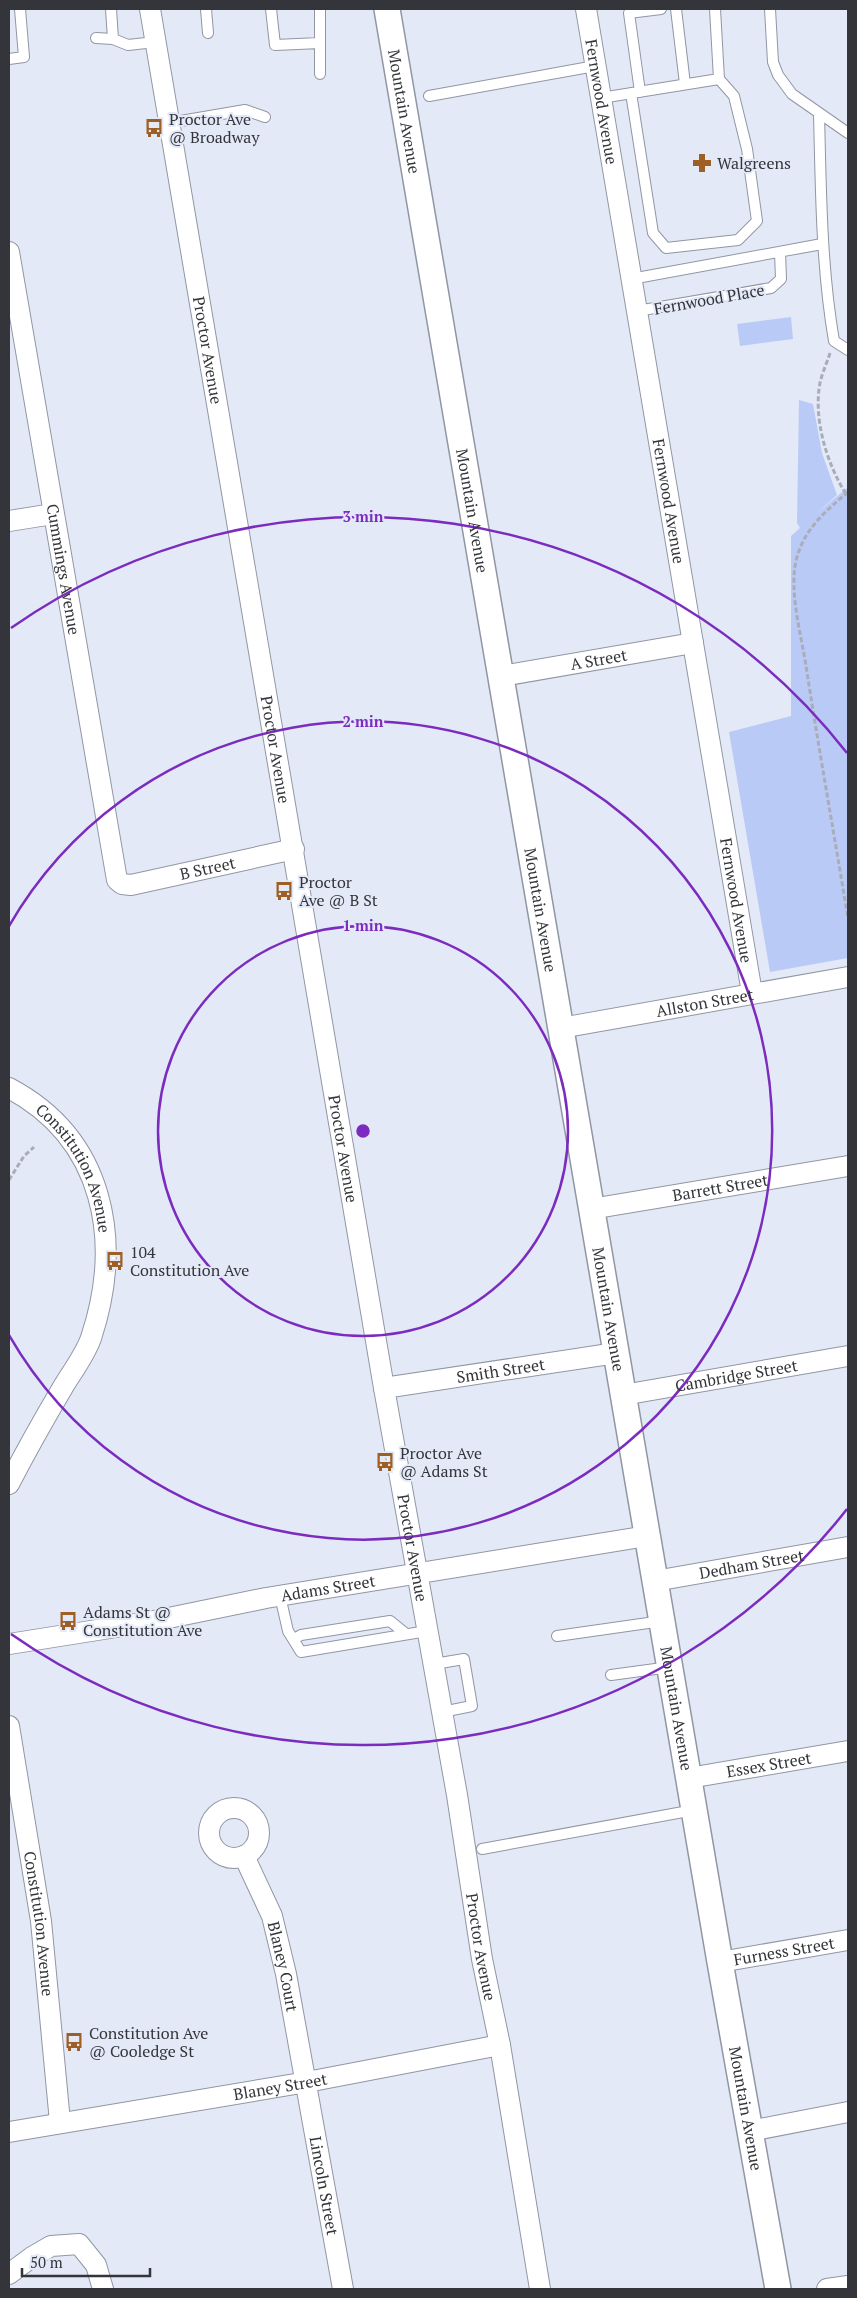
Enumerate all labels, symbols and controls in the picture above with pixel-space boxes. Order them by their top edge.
street label: Fernwood Avenue [580,37,623,166]
street label: Mountain Avenue [383,48,426,175]
place label: Proctor Ave @ Broadway [169,108,260,148]
bus stop icon: Proctor Ave @ Broadway [143,117,165,139]
pharmacy icon: Walgreens [691,152,713,174]
place label: Walgreens [717,152,791,174]
street label: Fernwood Place [652,278,766,320]
street label: Proctor Avenue [188,295,228,406]
street label: Fernwood Avenue [648,437,690,565]
street label: Mountain Avenue [451,447,494,575]
street label: Cummings Avenue [41,502,86,637]
text: 3 min [342,506,384,526]
street label: A Street [568,644,629,675]
street label: Proctor Avenue [256,694,296,805]
text: 2 min [342,711,384,731]
street label: Fernwood Avenue [715,836,758,965]
street label: Mountain Avenue [519,846,562,974]
street label: B Street [178,851,237,885]
place label: Proctor Ave @ B St [299,871,378,911]
bus stop icon: Proctor Ave @ B St [273,880,295,902]
text: 1 min [342,915,384,935]
street label: Allston Street [654,983,755,1022]
street label: Proctor Avenue [323,1093,363,1204]
street label: Constitution Avenue [31,1098,116,1234]
centre of rings [354,1122,372,1140]
street label: Barrett Street [671,1169,770,1206]
place label: 104 Constitution Ave [130,1241,249,1281]
street label: Mountain Avenue [587,1245,630,1373]
bus stop icon: 104 Constitution Ave [104,1250,126,1272]
street label: Smith Street [455,1353,546,1388]
street label: Cambridge Street [673,1354,799,1397]
place label: Proctor Ave @ Adams St [400,1442,488,1482]
bus stop icon: Proctor Ave @ Adams St [374,1451,396,1473]
street label: Proctor Avenue [392,1492,433,1603]
street label: Dedham Street [697,1544,806,1584]
street label: Adams Street [279,1569,377,1606]
place label: Adams St @ Constitution Ave [83,1601,202,1641]
bus stop icon: Adams St @ Constitution Ave [57,1610,79,1632]
street label: Mountain Avenue [655,1645,698,1772]
street label: Essex Street [725,1746,813,1782]
street label: Constitution Avenue [19,1849,59,1997]
street label: Proctor Avenue [461,1892,501,2003]
street label: Blaney Court [263,1919,304,2014]
street label: Furness Street [732,1931,836,1970]
place label: Constitution Ave @ Cooledge St [89,2022,208,2062]
bus stop icon: Constitution Ave @ Cooledge St [63,2031,85,2053]
street label: Mountain Avenue [724,2045,768,2172]
street label: Blaney Street [232,2067,329,2105]
street label: Lincoln Street [305,2134,344,2237]
scale bar [22,2246,150,2278]
text: 50 m [30,2252,63,2272]

